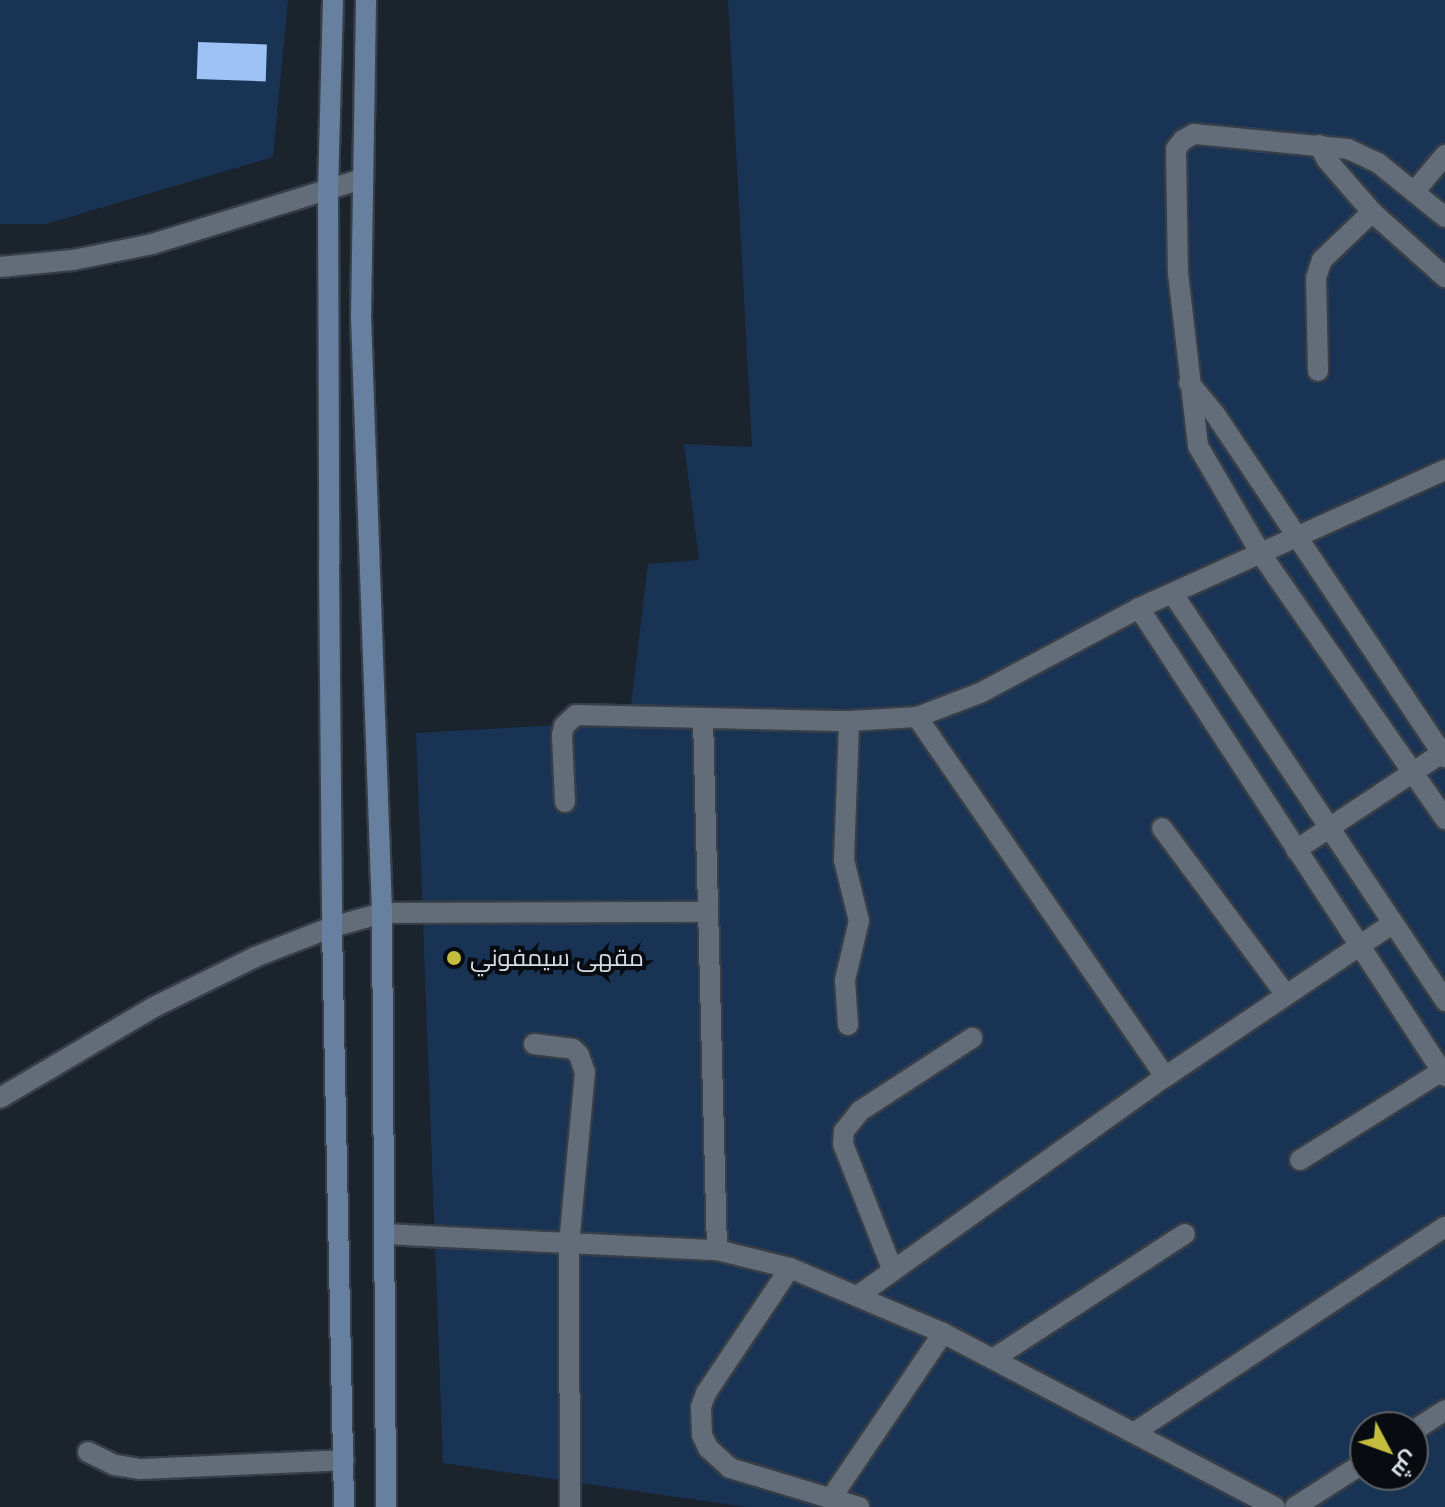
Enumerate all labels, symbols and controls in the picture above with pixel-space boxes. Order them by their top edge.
place label: مقهى سيمفوني [470,944,644,972]
marker: مقهى سيمفوني [445,949,463,967]
north arrow [1349,1411,1429,1491]
text: ش [1386,1446,1425,1485]

